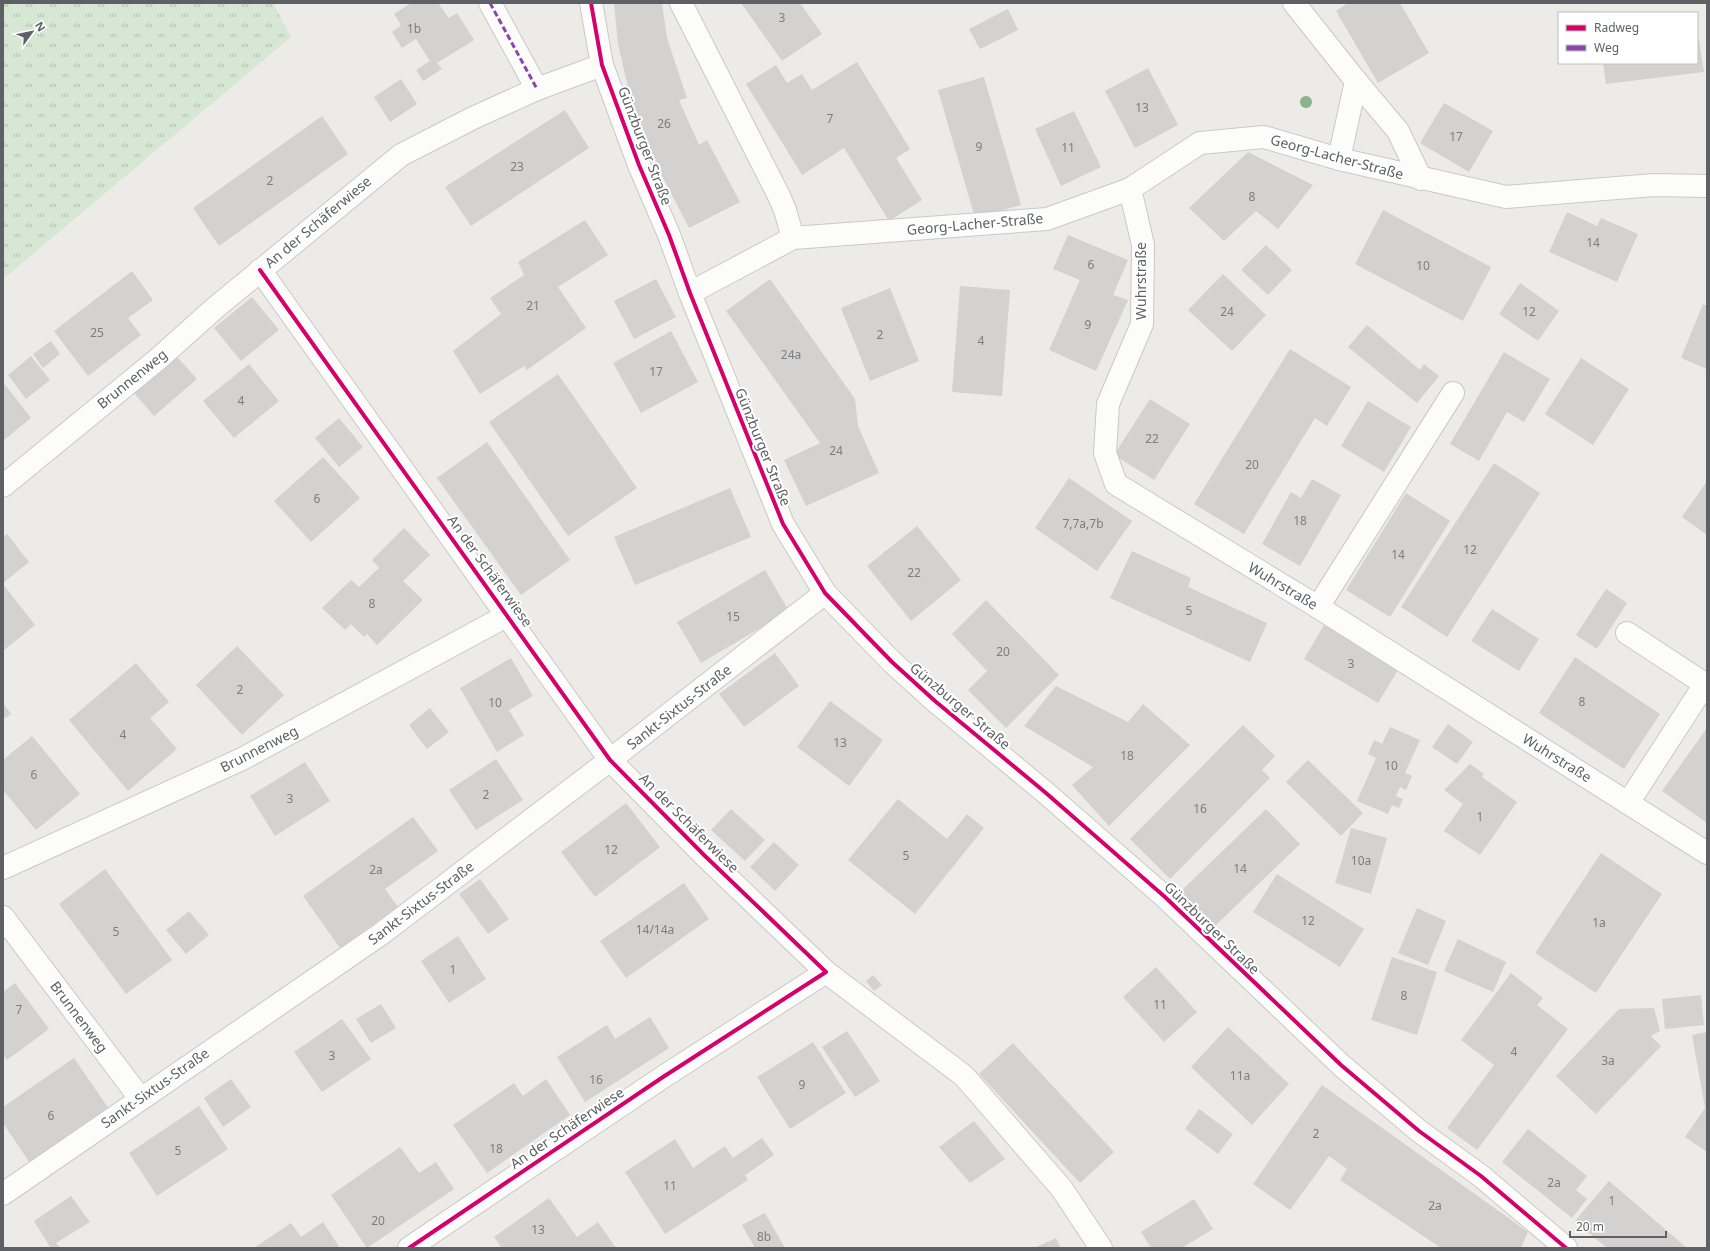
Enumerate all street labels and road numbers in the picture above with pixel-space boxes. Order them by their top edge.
street label: Günzburger Straße [614,84,677,208]
street label: Georg-Lacher-Straße [1269,130,1406,183]
street label: An der Schäferwiese [260,171,375,272]
street label: Georg-Lacher-Straße [906,208,1044,239]
street label: Wuhrstraße [1131,242,1150,320]
street label: Brunnenweg [93,345,171,413]
street label: Günzburger Straße [731,385,796,509]
street label: An der Schäferwiese [443,511,537,630]
street label: Wuhrstraße [1245,557,1322,614]
street label: Günzburger Straße [906,658,1015,753]
street label: Sankt-Sixtus-Straße [623,660,735,753]
street label: Brunnenweg [217,721,301,776]
street label: Wuhrstraße [1519,729,1595,786]
street label: An der Schäferwiese [635,769,743,877]
street label: Sankt-Sixtus-Straße [364,857,477,949]
street label: Günzburger Straße [1161,877,1264,978]
street label: Brunnenweg [46,977,113,1056]
street label: Sankt-Sixtus-Straße [97,1043,213,1132]
street label: An der Schäferwiese [506,1082,628,1173]

